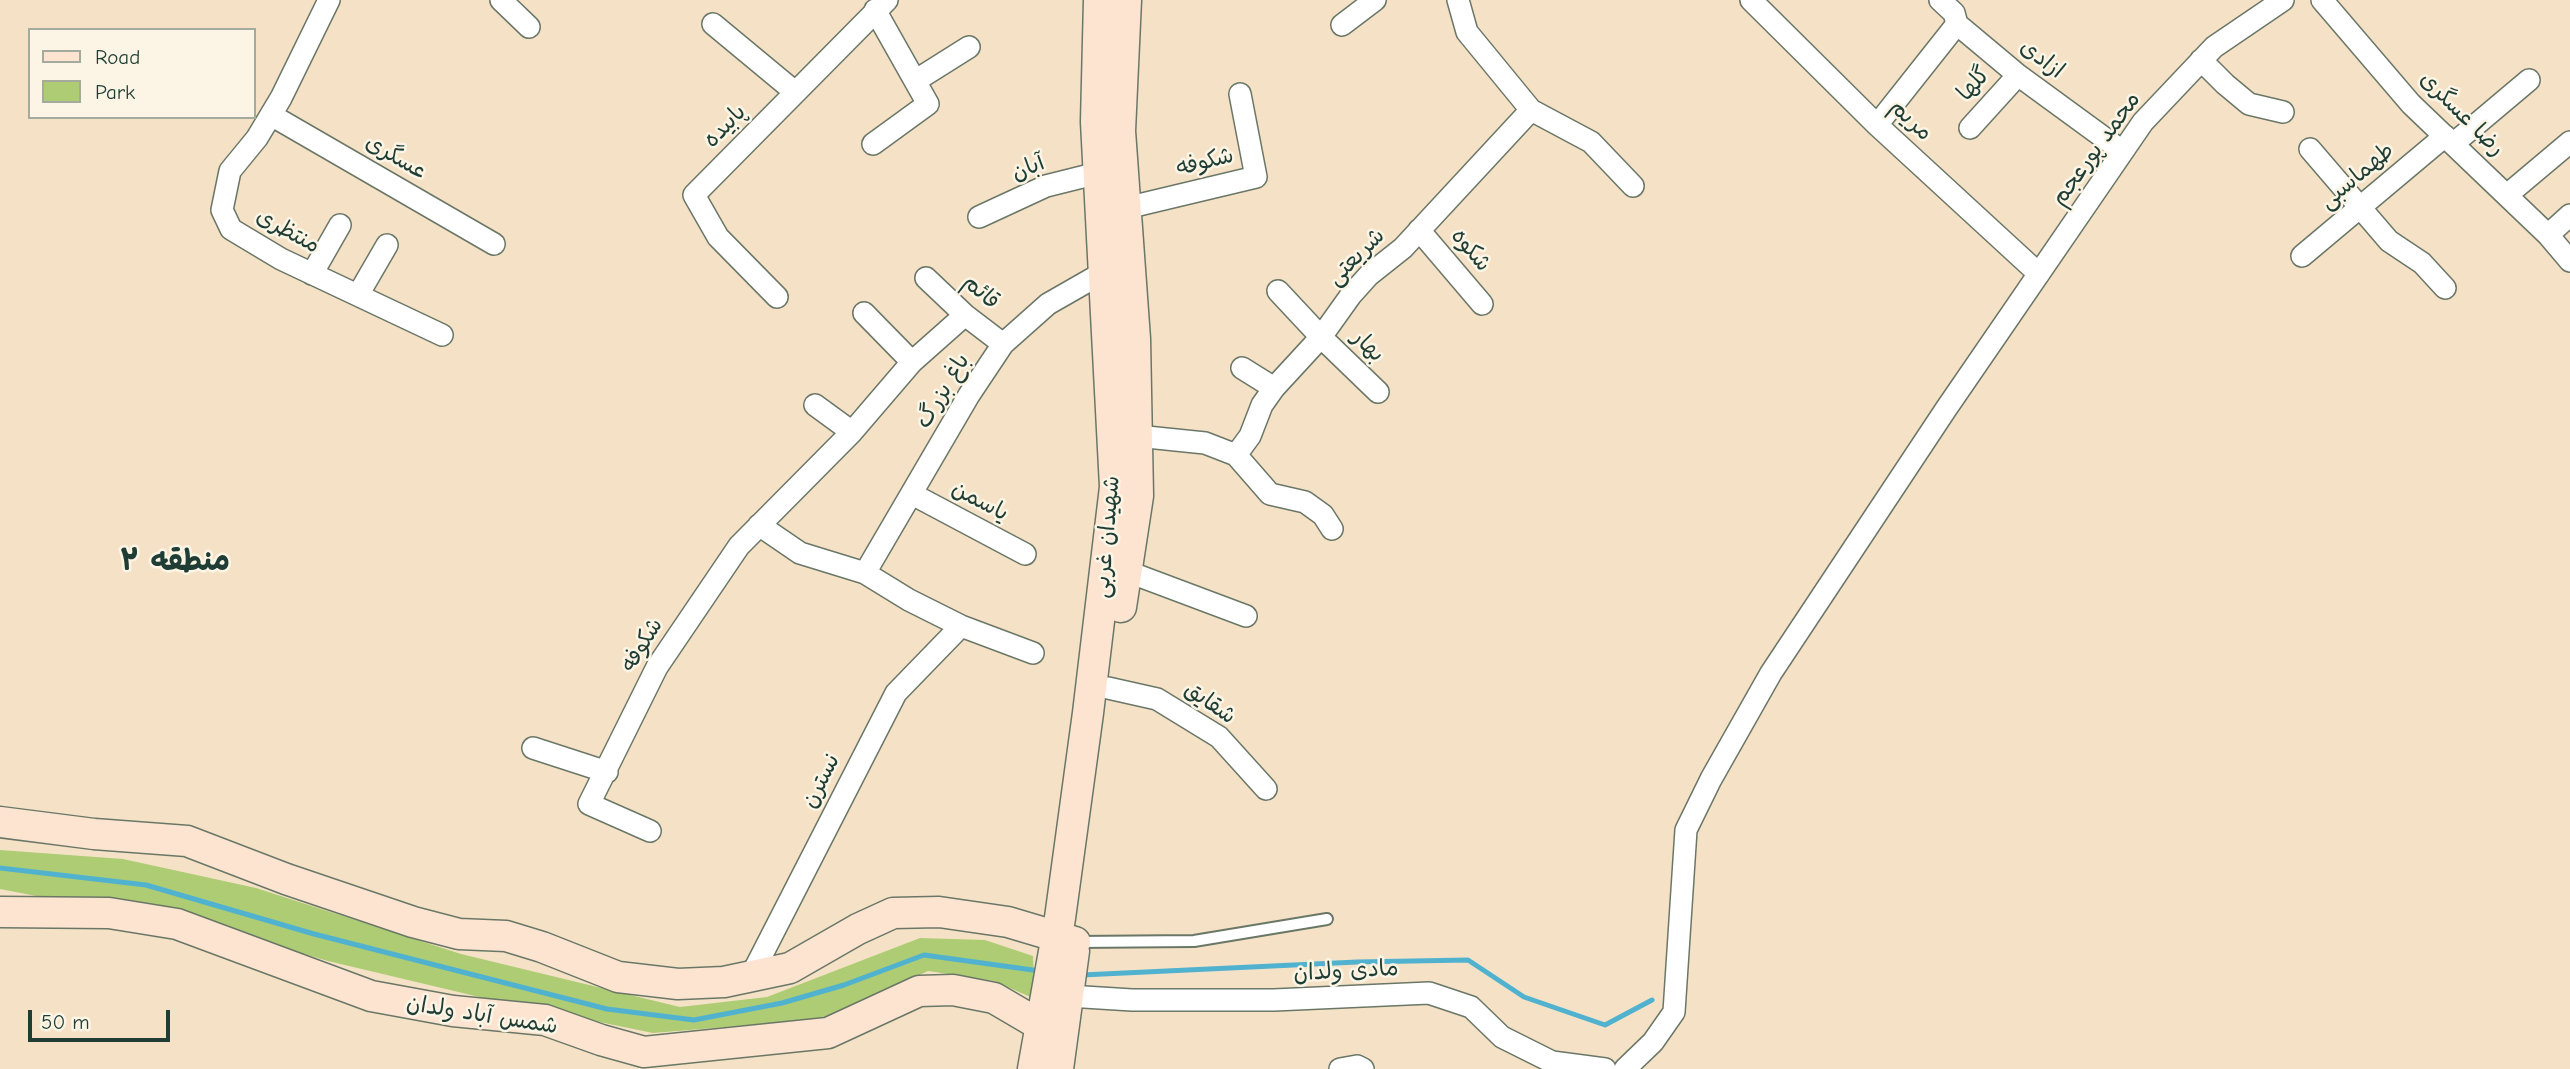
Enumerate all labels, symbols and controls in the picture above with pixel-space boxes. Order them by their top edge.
legend [28,28,256,119]
street label: ازادی [2014,33,2070,85]
text: Road [95,45,140,69]
street label: گلها [1951,61,1997,107]
street label: رضا عسگری [2414,66,2510,162]
text: Park [95,80,135,104]
street label: محمد پورعجم [2045,87,2147,211]
street label: مریم [1884,93,1938,147]
street label: پابیده [698,98,752,154]
street label: عسگری [360,128,432,186]
street label: طهماسبی [2314,137,2400,215]
street label: شکوفه [1173,142,1237,182]
street label: آبان [1007,149,1049,187]
street label: منتظری [251,202,325,260]
street label: شریعتی [1321,222,1391,292]
street label: شکوه [1445,223,1497,277]
street label: قائم [957,268,1005,316]
street label: بهار [1346,324,1390,368]
street label: باغ بزرگ [910,349,976,433]
street label: یاسمن [947,475,1013,527]
street label: شهیدان غربی [1088,475,1126,599]
district label: منطقه ۲ [120,544,230,580]
street label: شکوفه [615,613,669,677]
street label: شقایق [1179,675,1241,731]
street label: نسترن [796,749,846,813]
street label: مادی ولدان [1293,954,1399,988]
street label: شمس آباد ولدان [404,989,560,1041]
scale bar [32,996,173,1040]
text: 50 m [41,1010,90,1034]

